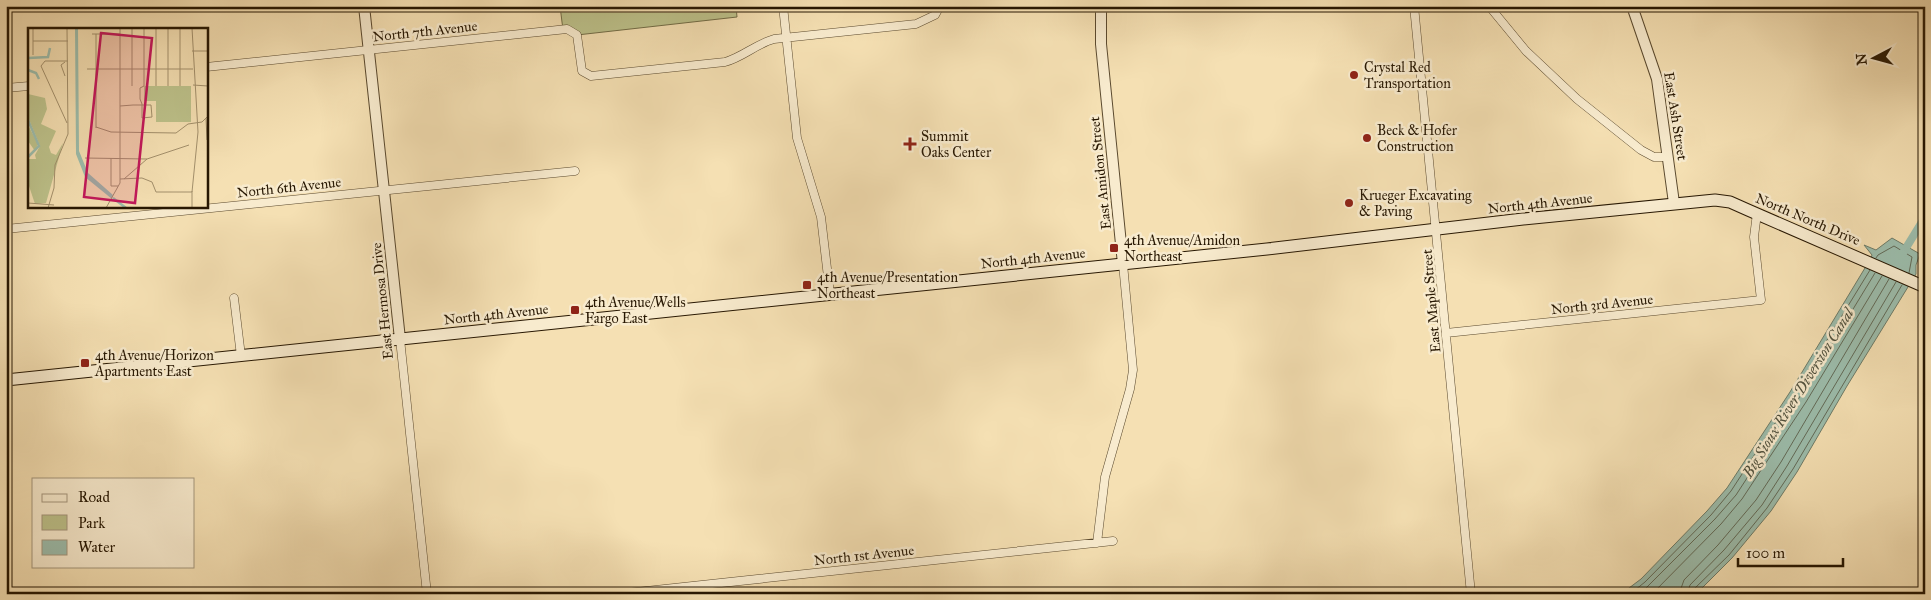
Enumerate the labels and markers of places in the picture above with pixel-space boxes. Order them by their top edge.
place label: Crystal Red Transportation [1364,59,1451,92]
marker: Crystal Red Transportation [1348,69,1360,81]
place label: Beck & Hofer Construction [1377,122,1458,155]
place label: Summit Oaks Center [921,128,992,161]
marker: Beck & Hofer Construction [1361,132,1373,144]
marker: Summit Oaks Center [903,137,917,151]
place label: Krueger Excavating & Paving [1359,187,1472,220]
marker: Krueger Excavating & Paving [1343,197,1355,209]
place label: 4th Avenue/Amidon Northeast [1124,232,1241,265]
marker: 4th Avenue/Amidon Northeast [1108,242,1120,254]
place label: 4th Avenue/Presentation Northeast [817,269,958,302]
marker: 4th Avenue/Presentation Northeast [801,279,813,291]
place label: 4th Avenue/Wells Fargo East [585,294,686,327]
marker: 4th Avenue/Wells Fargo East [569,304,581,316]
place label: 4th Avenue/Horizon Apartments East [94,347,214,380]
marker: 4th Avenue/Horizon Apartments East [79,357,91,369]

